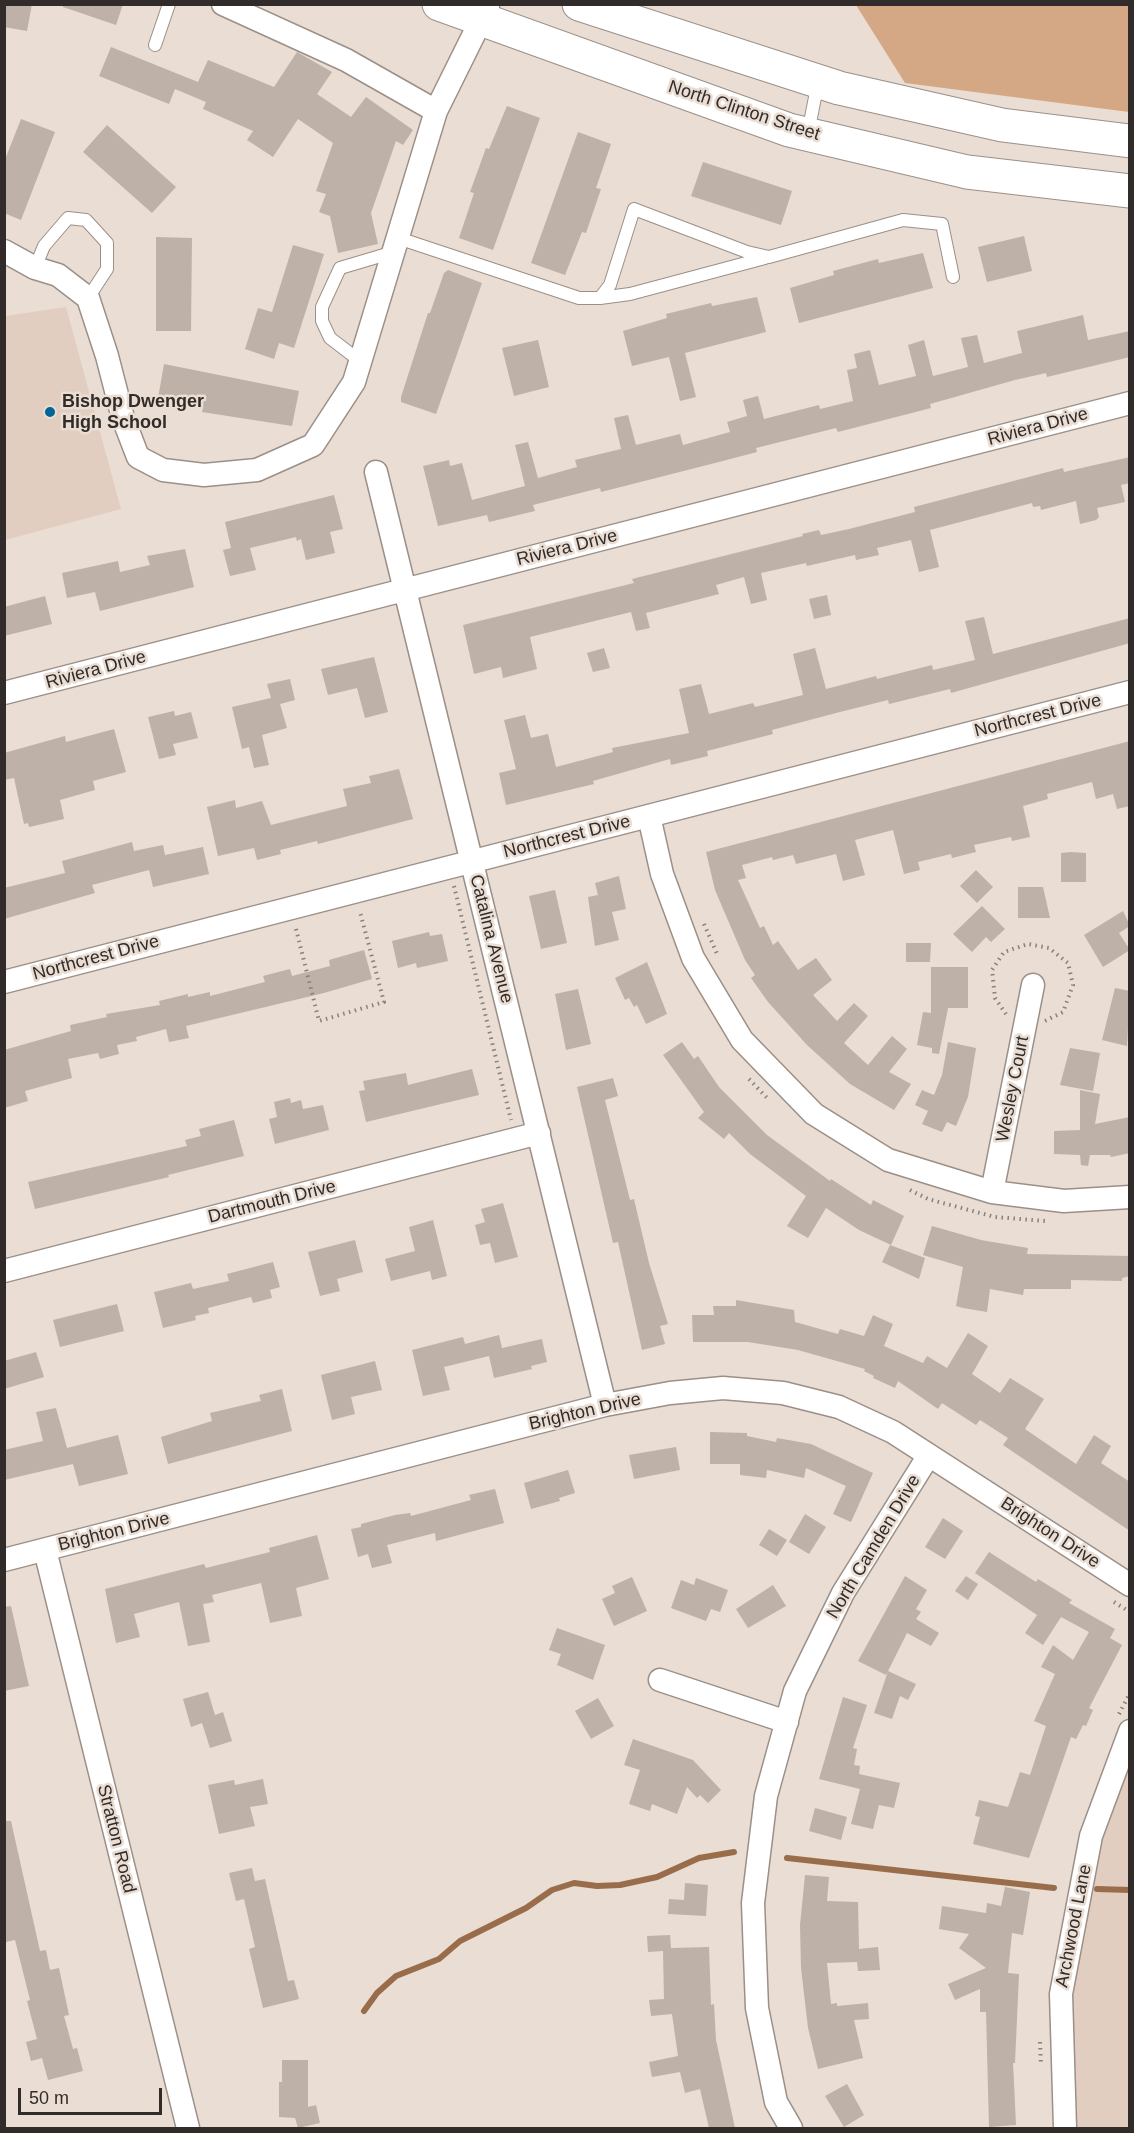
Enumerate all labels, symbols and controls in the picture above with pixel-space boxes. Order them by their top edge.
street label: North Clinton Street [665,76,823,146]
place label: Bishop Dwenger High School [62,391,204,434]
street label: Riviera Drive [985,403,1091,451]
marker: Bishop Dwenger High School [43,405,57,419]
street label: Riviera Drive [514,525,620,571]
street label: Riviera Drive [43,646,149,694]
street label: Northcrest Drive [972,690,1104,742]
street label: Northcrest Drive [501,811,633,863]
street label: Catalina Avenue [465,872,517,1006]
street label: Northcrest Drive [30,931,162,985]
street label: Wesley Court [992,1034,1034,1144]
street label: Dartmouth Drive [206,1176,338,1228]
street label: Brighton Drive [527,1389,643,1435]
street label: North Camden Drive [822,1471,926,1623]
street label: Brighton Drive [996,1493,1104,1573]
street label: Brighton Drive [56,1508,172,1556]
street label: Stratton Road [92,1783,140,1895]
street label: Archwood Lane [1051,1863,1097,1989]
scale bar [21,2076,165,2114]
text: 50 m [29,2088,69,2108]

